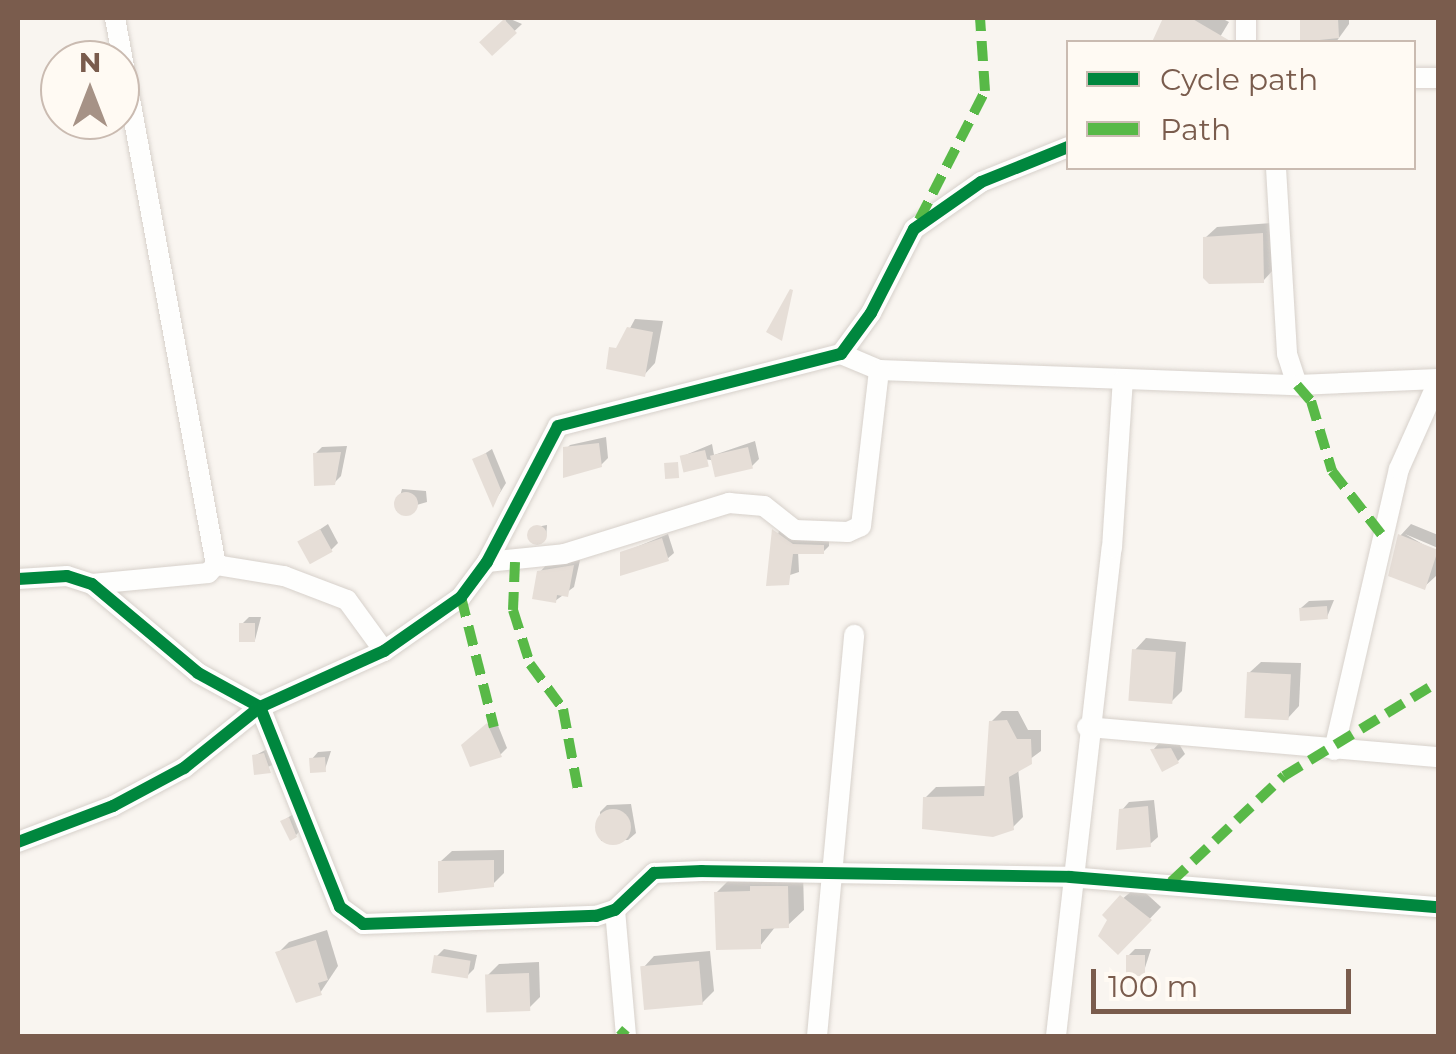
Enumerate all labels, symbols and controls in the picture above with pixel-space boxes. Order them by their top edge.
north arrow [40,40,140,140]
legend [1066,40,1416,170]
text: N [79,45,101,79]
text: Cycle path [1160,61,1318,98]
text: Path [1160,111,1231,148]
scale bar [1096,949,1356,1011]
text: 100 m [1108,968,1198,1005]

